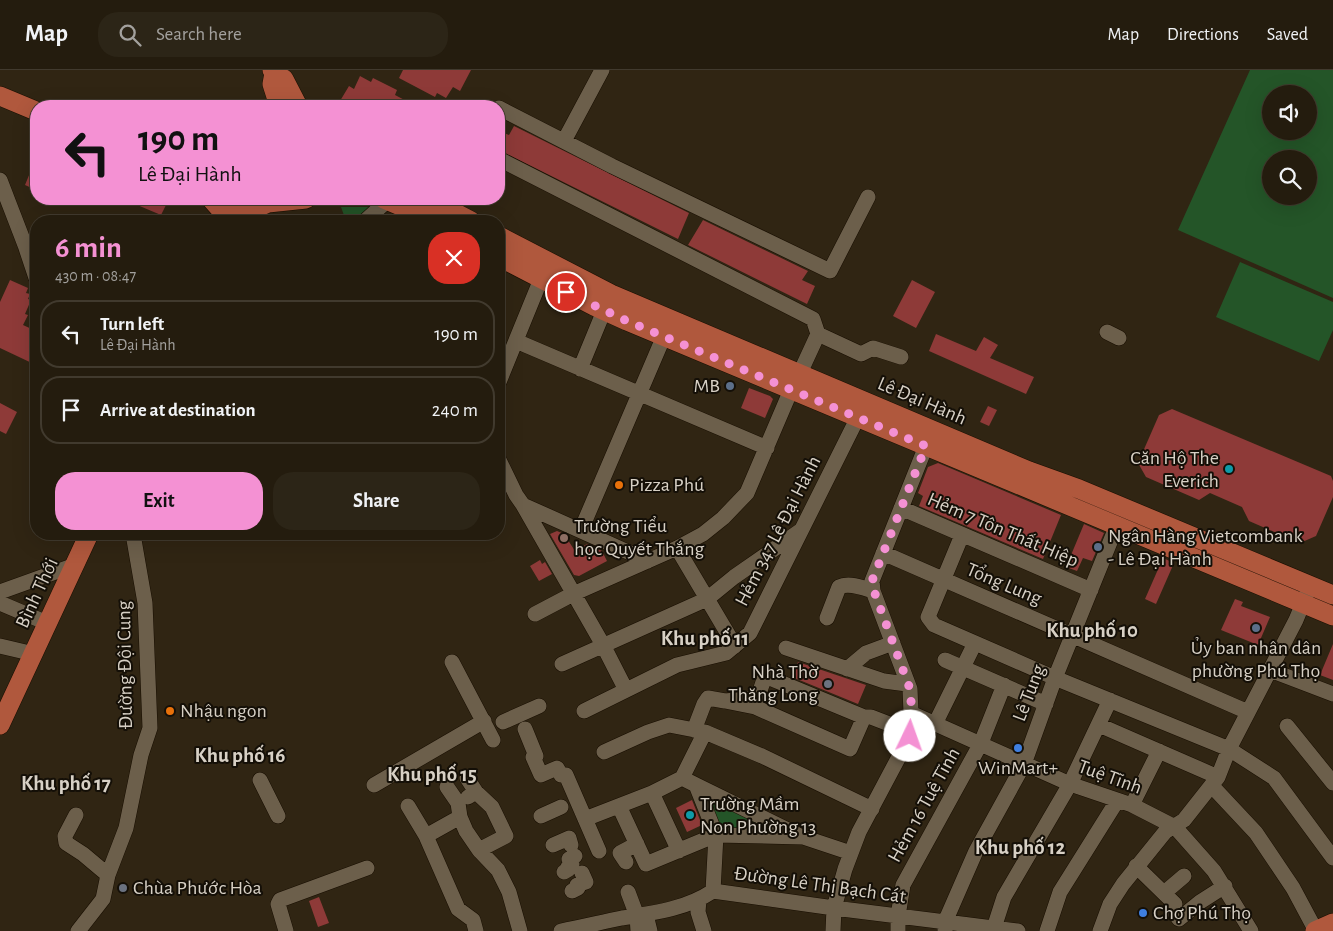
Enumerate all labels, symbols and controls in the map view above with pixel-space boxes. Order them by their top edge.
search box [98,12,448,57]
icon: search [116,21,144,49]
text: Map [25,22,68,46]
text: Search here [156,25,242,44]
text: Map [1108,26,1139,44]
text: Directions [1167,26,1239,44]
text: Saved [1267,26,1308,44]
map controls [1262,85,1317,205]
button: sound [1262,85,1317,140]
icon: left [55,120,120,185]
text: 190 m [138,122,219,157]
button: search [1262,150,1317,205]
text: Lê Đại Hành [138,163,242,185]
button: close [428,232,480,284]
text: 6 min [55,233,122,263]
text: 430 m · 08:47 [55,268,136,284]
pin [545,271,587,313]
icon: arrive [552,278,580,306]
text: Turn left [100,315,164,334]
icon: left [57,320,85,348]
text: 190 m [434,325,478,344]
text: Lê Đại Hành [100,337,175,353]
street label: Lê Đại Hành [875,373,969,429]
place label: MB [693,376,720,396]
marker: MB [724,380,736,392]
icon: arrive [57,396,85,424]
text: Arrive at destination [100,401,256,420]
text: 240 m [432,401,478,420]
place label: Căn Hộ The Everich [1130,448,1219,491]
street label: Hẻm 347 Lê Đại Hành [731,453,825,609]
marker: Căn Hộ The Everich [1223,463,1235,475]
button: Exit [55,472,263,530]
button: Share [273,472,480,530]
place label: Pizza Phú [629,475,704,495]
marker: Pizza Phú [613,479,625,491]
street label: Hẻm 7 Tôn Thất Hiệp [925,489,1081,571]
place label: Trường Tiểu học Quyết Thắng [574,516,704,559]
place label: Ngân Hàng Vietcombank - Lê Đại Hành [1108,526,1303,569]
marker: Trường Tiểu học Quyết Thắng [558,532,570,544]
marker: Ngân Hàng Vietcombank - Lê Đại Hành [1092,541,1104,553]
street label: Bình Thới [12,555,62,631]
street label: Tổng Lung [963,559,1045,609]
street label: Đường Đội Cung [114,600,136,730]
district label: Khu phố 10 [1046,619,1138,641]
marker: Ủy ban nhân dân phường Phú Thọ [1250,622,1262,634]
district label: Khu phố 11 [661,627,749,649]
place label: Ủy ban nhân dân phường Phú Thọ [1191,637,1321,681]
place label: Nhà Thờ Thăng Long [728,662,819,705]
street label: Lê Tung [1009,662,1049,724]
marker: Nhà Thờ Thăng Long [822,678,834,690]
place label: Nhậu ngon [180,701,267,721]
marker: Nhậu ngon [164,705,176,717]
position arrow [883,709,935,761]
marker: WinMart+ [1012,742,1024,754]
district label: Khu phố 16 [195,744,285,766]
street label: Hẻm 16 Tuệ Tĩnh [884,744,964,866]
street label: Tuệ Tĩnh [1075,756,1145,798]
place label: WinMart+ [978,758,1058,778]
district label: Khu phố 15 [387,763,477,785]
district label: Khu phố 17 [21,772,111,794]
place label: Trường Mầm Non Phường 13 [700,794,816,837]
marker: Trường Mầm Non Phường 13 [684,809,696,821]
district label: Khu phố 12 [975,836,1065,858]
street label: Đường Lê Thị Bạch Cát [733,863,908,907]
place label: Chùa Phước Hòa [133,878,262,898]
marker: Chùa Phước Hòa [117,882,129,894]
place label: Chợ Phú Thọ [1153,903,1251,923]
marker: Chợ Phú Thọ [1137,907,1149,919]

